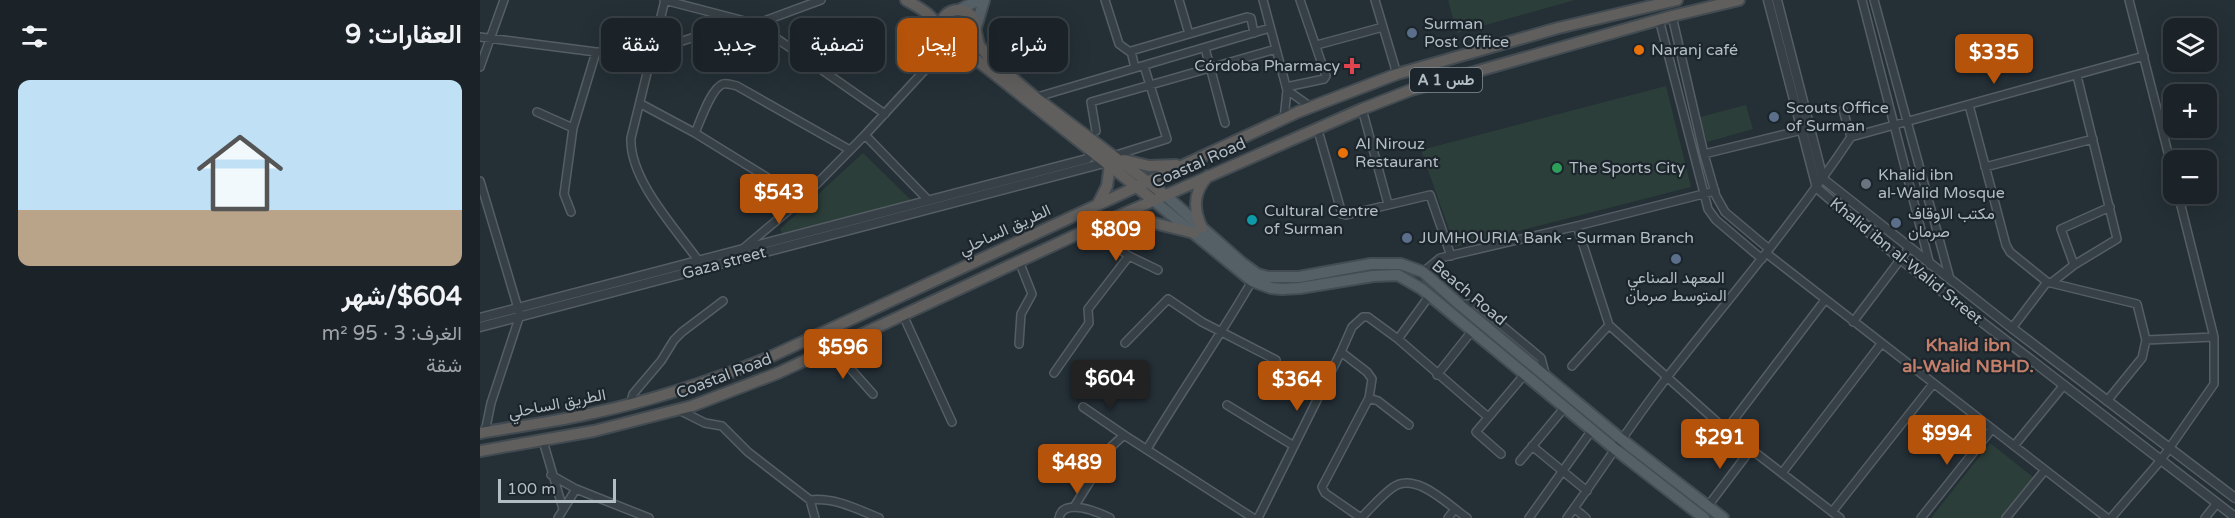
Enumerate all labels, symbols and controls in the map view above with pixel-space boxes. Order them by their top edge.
place label: Surman Post Office [1424,14,1509,52]
chip: شقة [601,18,681,72]
chip: جديد [693,18,778,72]
chip: تصفية [790,18,885,72]
chip: إيجار [897,18,977,72]
chip: شراء [989,18,1068,72]
map controls [2163,18,2217,204]
button: layers [2163,18,2217,72]
text: العقارات: 9 [345,19,462,50]
icon: filters [18,20,51,53]
marker: Surman Post Office [1405,26,1419,40]
pin: $335 [1958,34,2030,85]
place label: Naranj café [1651,40,1738,60]
text: $335 [1969,41,2019,65]
marker: Naranj café [1632,43,1646,57]
place label: Córdoba Pharmacy [1194,56,1340,76]
marker: Córdoba Pharmacy [1345,59,1359,73]
road number: A 1 طس [1410,68,1482,92]
button: + [2163,84,2217,138]
place label: Scouts Office of Surman [1786,98,1889,136]
marker: Scouts Office of Surman [1767,110,1781,124]
icon: home [186,119,294,227]
street label: Coastal Road [1149,133,1249,193]
place label: Al Nirouz Restaurant [1355,134,1439,172]
marker: Al Nirouz Restaurant [1336,146,1350,160]
button: − [2163,150,2217,204]
place label: The Sports City [1569,158,1685,178]
marker: The Sports City [1550,161,1564,175]
place label: Khalid ibn al-Walid Mosque [1878,165,2005,203]
pin: $543 [743,174,815,225]
marker: Khalid ibn al-Walid Mosque [1859,177,1873,191]
text: $543 [754,181,804,205]
street label: Khalid ibn al-Walid Street [1826,193,1986,329]
street label: الطريق الساحلي [956,200,1055,263]
place label: Cultural Centre of Surman [1264,201,1378,239]
place label: مكتب الاوقاف صرمان [1908,204,1995,242]
pin: $809 [1080,211,1152,262]
marker: Cultural Centre of Surman [1245,213,1259,227]
marker: مكتب الاوقاف صرمان [1889,216,1903,230]
text: $809 [1091,218,1141,242]
place label: JUMHOURIA Bank - Surman Branch [1419,228,1694,248]
marker: JUMHOURIA Bank - Surman Branch [1400,231,1414,245]
street label: Gaza street [680,242,768,284]
marker: المعهد الصناعي المتوسط صرمان [1669,252,1683,266]
street label: Beach Road [1427,256,1511,330]
place label: المعهد الصناعي المتوسط صرمان [1625,268,1727,306]
text: $604/شهر [341,281,462,312]
text: الغرف: 3 · 95 m² [322,322,462,346]
pin: $596 [807,329,879,380]
district label: Khalid ibn al-Walid NBHD. [1902,334,2034,377]
text: $596 [818,336,868,360]
street label: Coastal Road [673,349,775,403]
text: شقة [426,354,462,378]
pin: $604 [1074,360,1146,411]
pin: $364 [1261,361,1333,412]
text: $604 [1085,367,1135,391]
text: $364 [1272,368,1322,392]
street label: الطريق الساحلي [507,385,608,426]
pin: $994 [1911,415,1983,466]
pin: $291 [1684,419,1756,470]
text: $994 [1922,422,1972,446]
text: $291 [1695,426,1745,450]
pin: $489 [1041,444,1113,495]
text: $489 [1052,451,1102,475]
scale bar [498,476,616,504]
text: 100 m [507,479,556,499]

